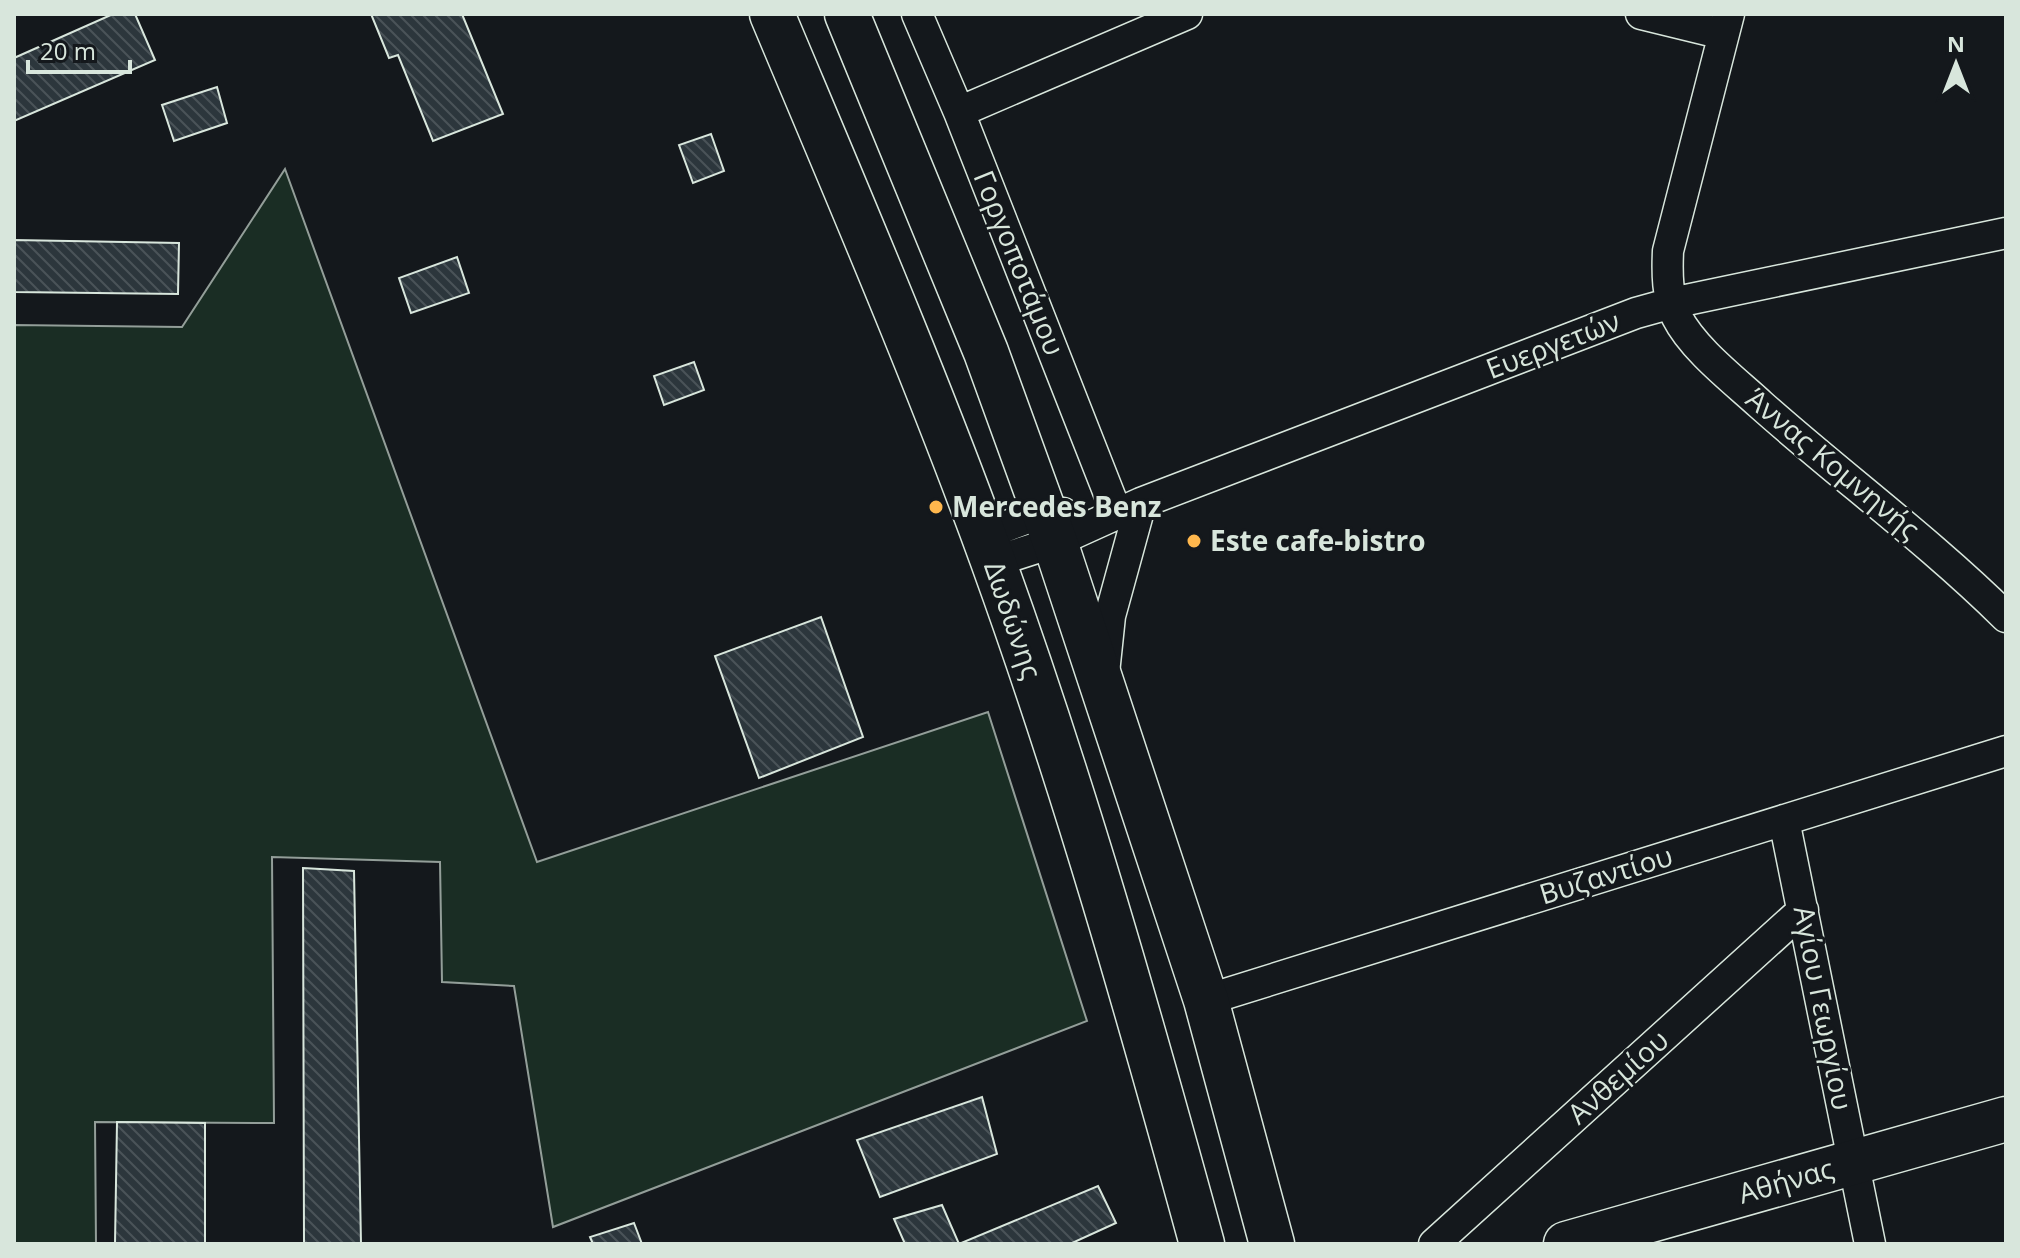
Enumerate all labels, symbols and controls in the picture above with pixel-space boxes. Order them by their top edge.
scale bar [28,24,130,74]
north arrow [1916,24,1996,104]
text: N [1947,28,1965,58]
text: 20 m [40,34,96,67]
street label: Γοργοποτάμου [966,165,1074,361]
street label: Ευεργετών [1480,301,1625,387]
street label: Άννας Κομνηνής [1739,379,1928,547]
place label: Mercedes Benz [952,487,1161,525]
marker: Mercedes Benz [927,498,945,516]
place label: Este cafe-bistro [1210,521,1426,559]
marker: Este cafe-bistro [1185,532,1203,550]
street label: Δωδώνης [976,556,1052,684]
street label: Βυζαντίου [1534,836,1677,912]
street label: Αγίου Γεωργίου [1786,903,1862,1113]
street label: Ανθεμίου [1559,1021,1676,1132]
street label: Αθήνας [1734,1148,1838,1212]

